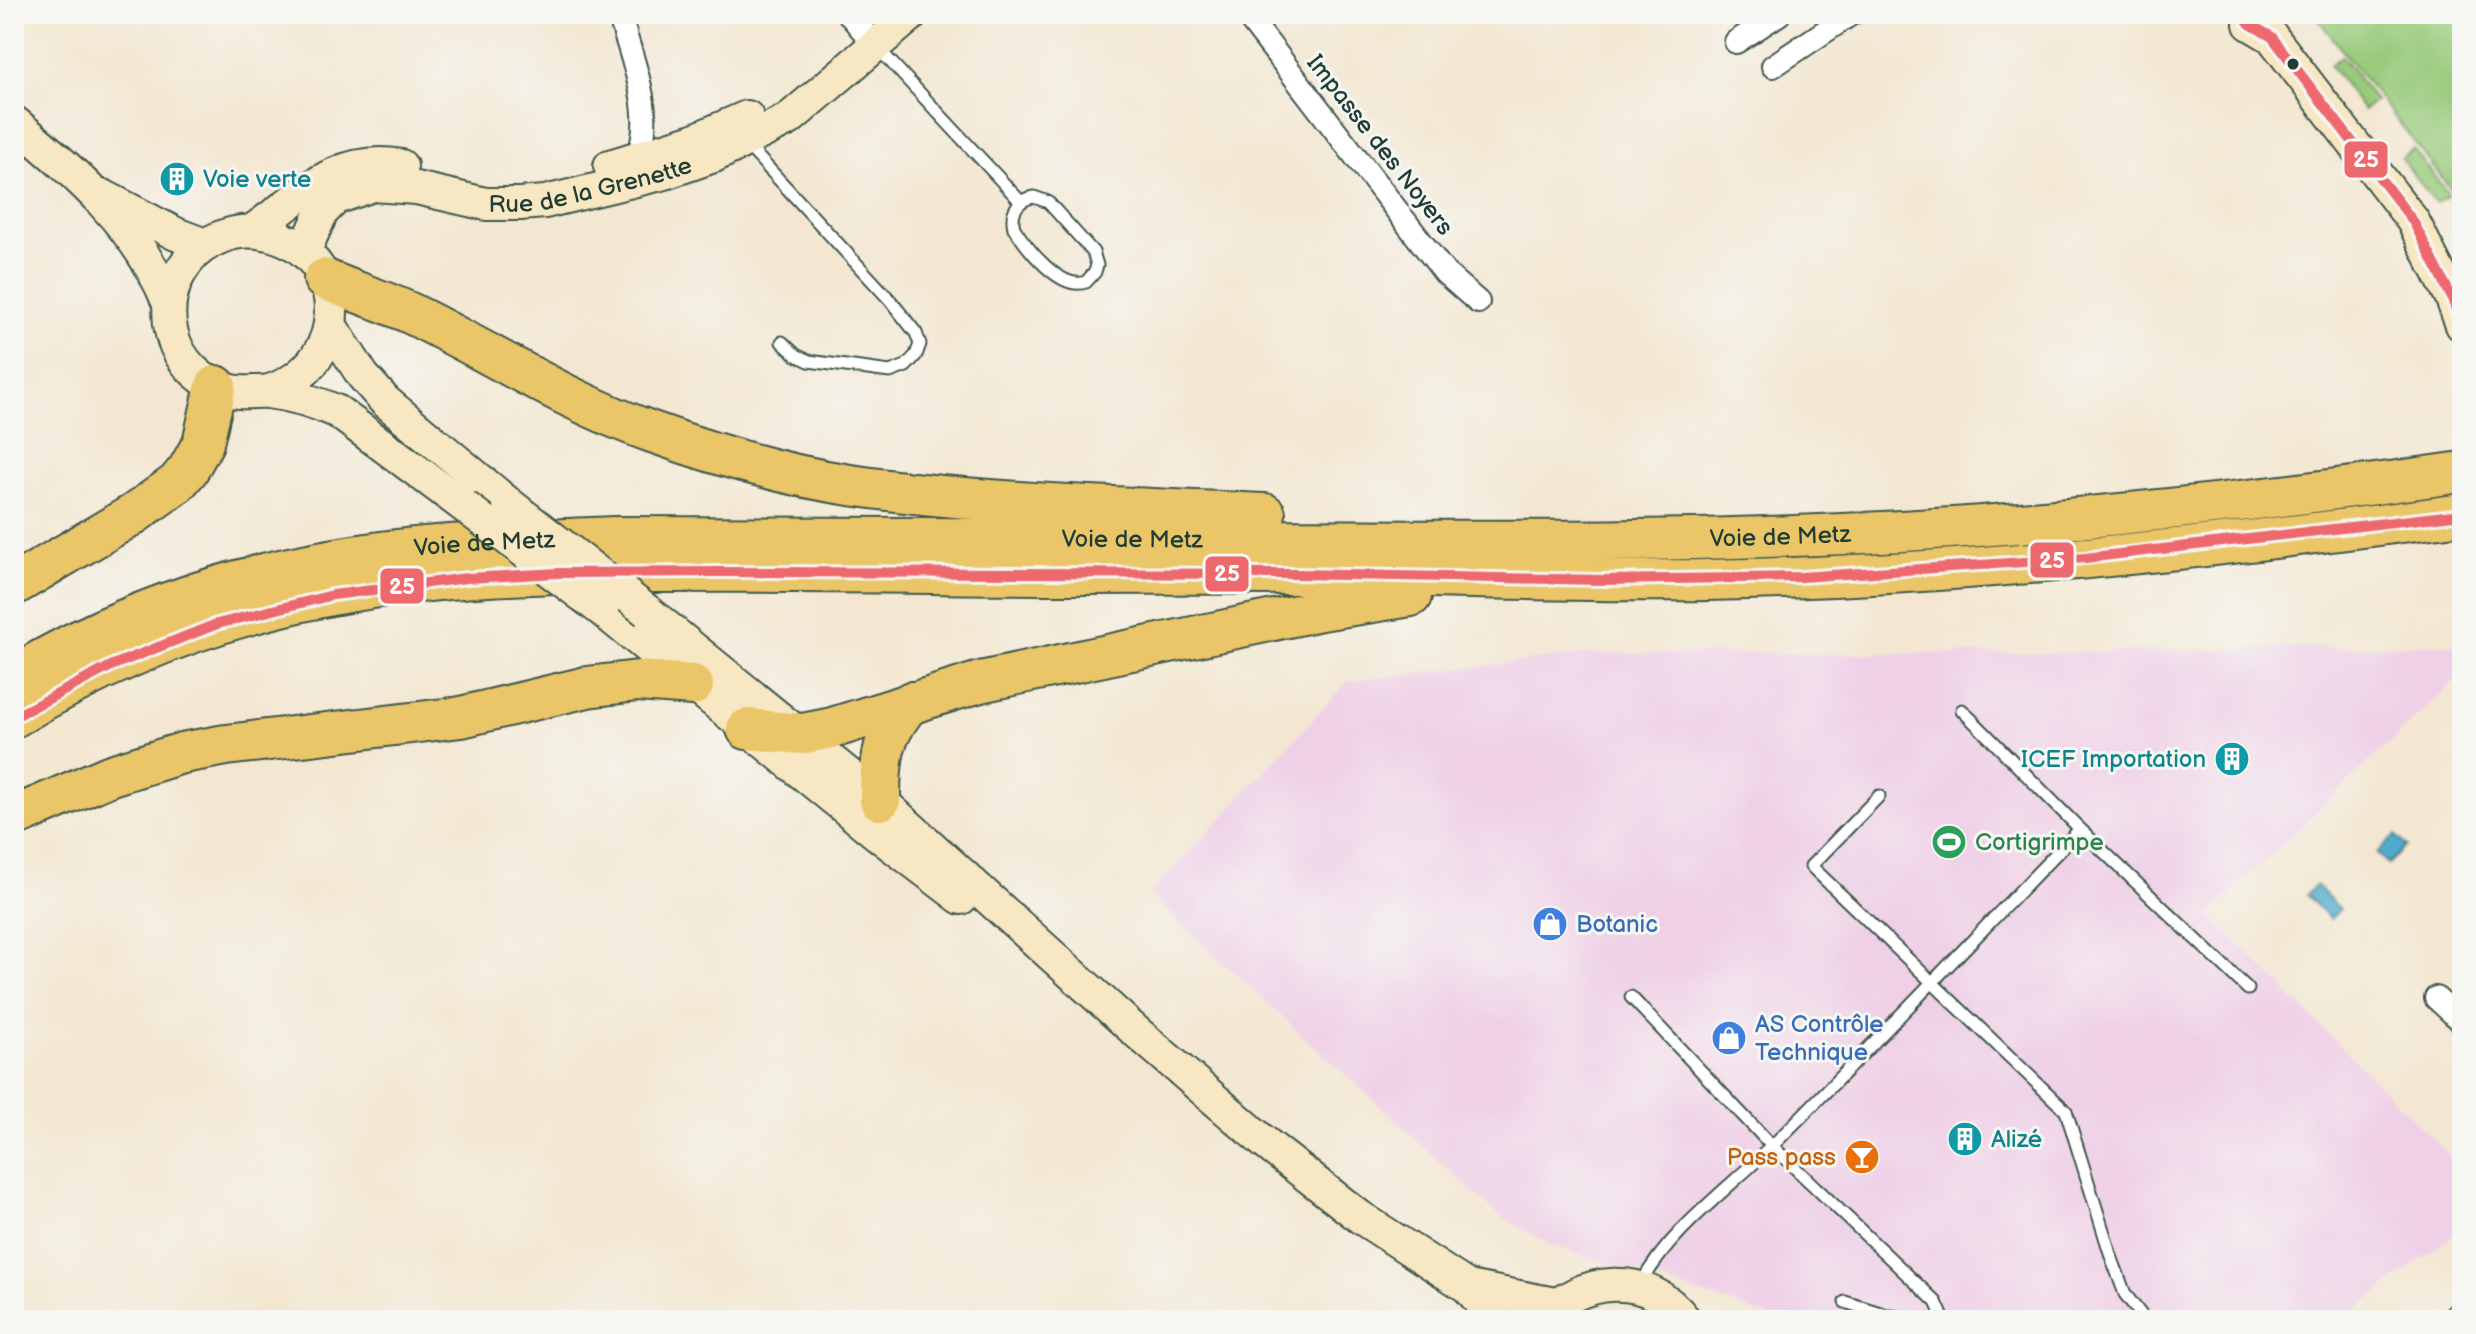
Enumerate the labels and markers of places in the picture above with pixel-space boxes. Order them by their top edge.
unlabelled marker [2285,56,2301,72]
building icon: Voie verte [158,160,196,198]
place label: Voie verte [203,165,311,194]
building icon: ICEF Importation [2213,740,2251,778]
place label: ICEF Importation [2021,745,2206,774]
sports icon: Cortigrimpe [1930,823,1968,861]
place label: Cortigrimpe [1975,828,2104,857]
shop icon: Botanic [1531,905,1569,943]
place label: Botanic [1576,910,1658,939]
place label: AS Contrôle Technique [1755,1010,1883,1067]
shop icon: AS Contrôle Technique [1710,1019,1748,1057]
building icon: Alizé [1946,1120,1984,1158]
place label: Alizé [1991,1125,2042,1154]
bar icon: Pass pass [1843,1138,1881,1176]
place label: Pass pass [1727,1143,1836,1172]

